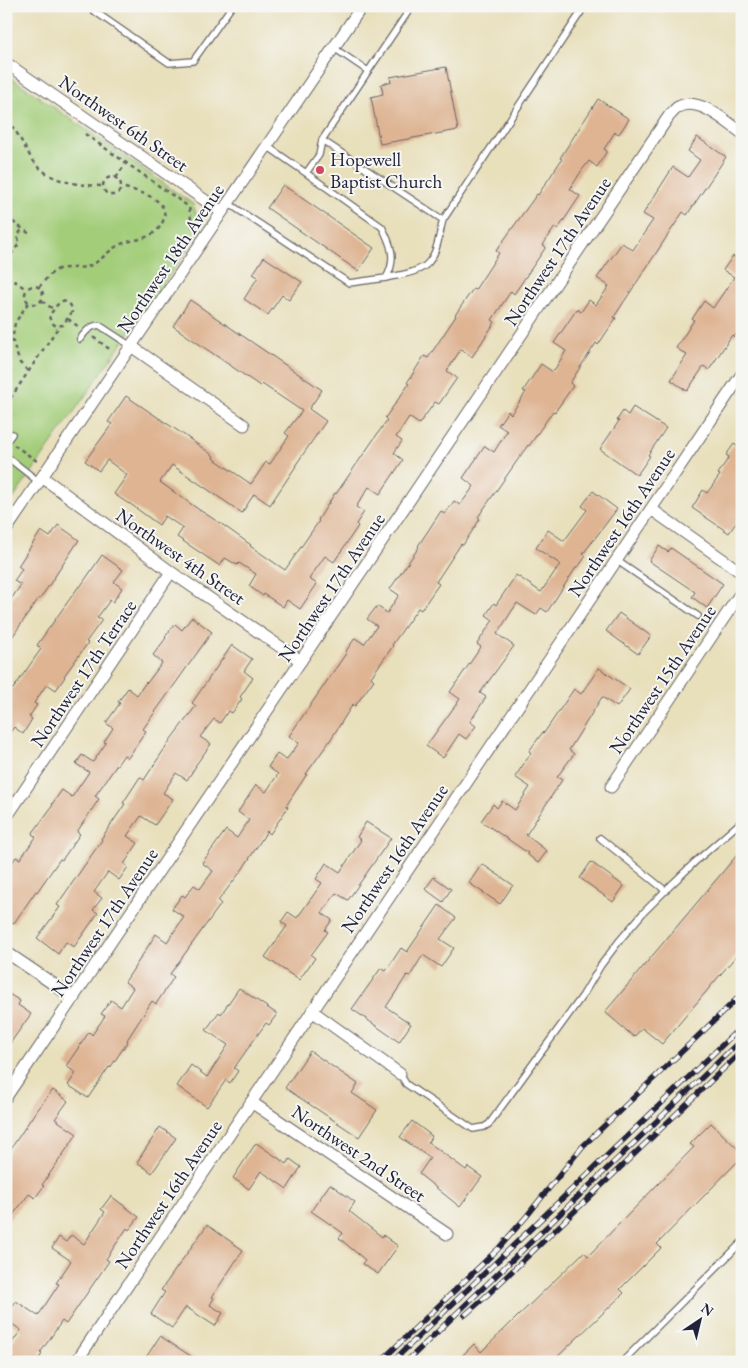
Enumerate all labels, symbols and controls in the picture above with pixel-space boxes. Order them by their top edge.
street label: Northwest 6th Street [54,69,193,177]
place label: Hopewell Baptist Church [330,147,442,194]
marker: Hopewell Baptist Church [314,164,326,176]
street label: Northwest 17th Avenue [498,172,616,330]
street label: Northwest 18th Avenue [111,179,229,337]
street label: Northwest 16th Avenue [562,443,680,601]
street label: Northwest 4th Street [111,502,250,610]
street label: Northwest 17th Avenue [272,508,390,666]
street label: Northwest 17th Terrace [25,595,142,752]
street label: Northwest 15th Avenue [603,600,721,758]
street label: Northwest 16th Avenue [335,779,453,937]
street label: Northwest 17th Avenue [45,843,163,1001]
street label: Northwest 2nd Street [287,1099,430,1207]
street label: Northwest 16th Avenue [109,1115,227,1273]
north arrow [676,1296,726,1346]
text: N [698,1299,718,1320]

